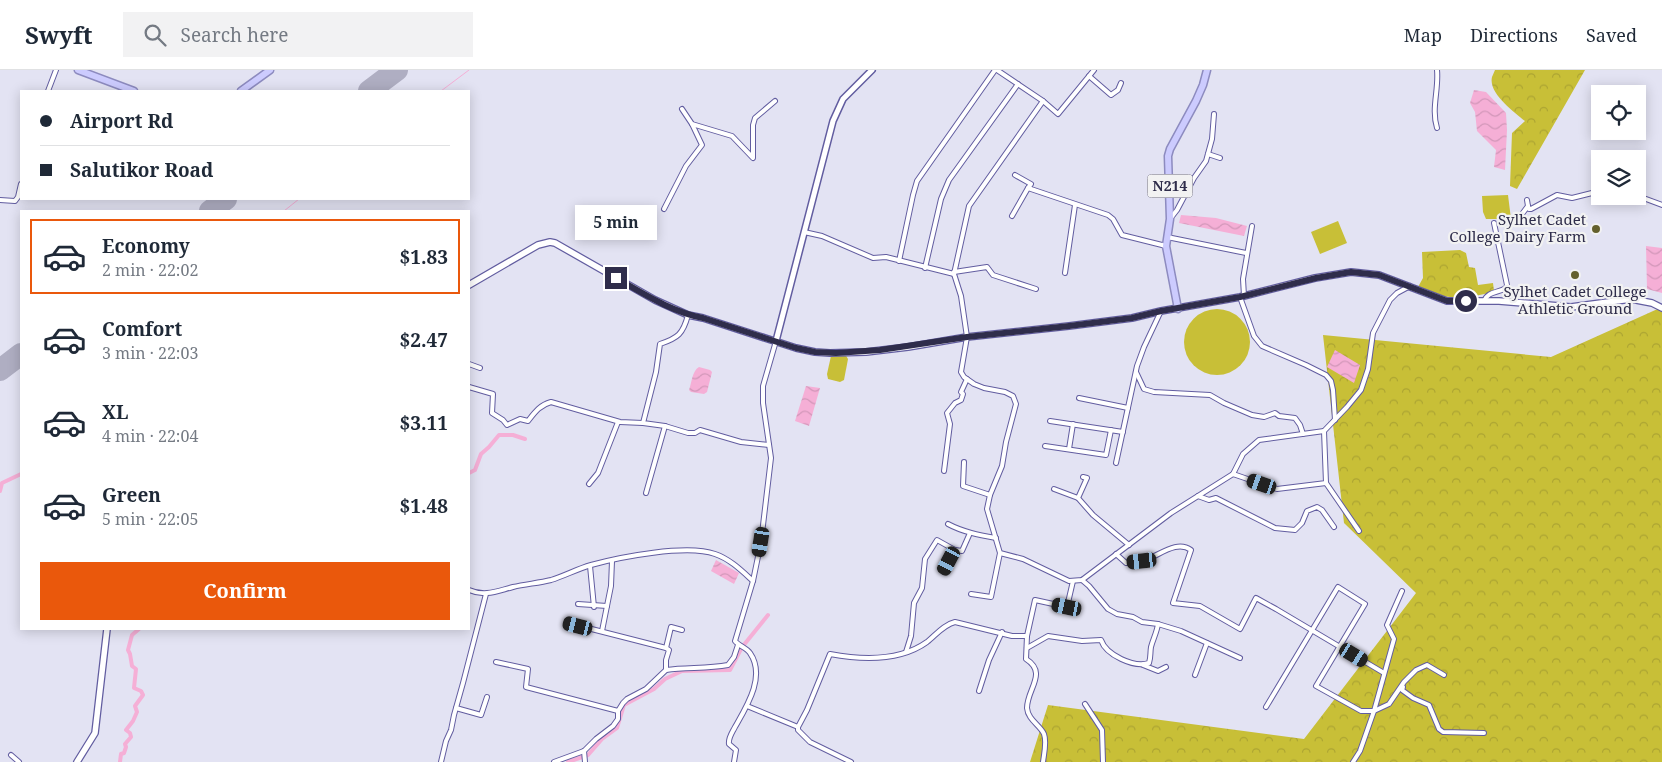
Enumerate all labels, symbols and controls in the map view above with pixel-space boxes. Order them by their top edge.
search box [123,12,473,57]
text: Swyft [25,18,93,51]
icon: search [141,21,169,49]
text: Search here [181,22,288,48]
text: Map [1404,23,1442,47]
text: Directions [1470,23,1558,47]
text: Saved [1586,23,1637,47]
map controls [1591,85,1646,205]
button: locate [1591,85,1646,140]
text: Airport Rd [70,108,173,134]
button: layers [1591,150,1646,205]
text: Salutikor Road [70,157,213,183]
road number: N214 [1148,174,1192,198]
callout: 5 min [575,206,657,240]
place label: Sylhet Cadet College Dairy Farm [1449,209,1586,246]
text: 5 min [593,211,639,233]
marker: Sylhet Cadet College Dairy Farm [1590,223,1602,235]
text: Economy [102,233,190,259]
icon: car [42,234,87,279]
text: $1.83 [399,244,448,270]
text: 2 min · 22:02 [102,259,198,281]
route end [605,267,627,289]
marker: Sylhet Cadet College Athletic Ground [1569,269,1581,281]
place label: Sylhet Cadet College Athletic Ground [1503,281,1647,318]
route start [1455,290,1477,312]
text: Comfort [102,316,182,342]
icon: car [42,317,87,362]
text: $2.47 [399,327,448,353]
text: 3 min · 22:03 [102,342,198,364]
text: XL [102,399,128,425]
icon: car [42,400,87,445]
text: $3.11 [399,410,448,436]
text: 4 min · 22:04 [102,425,198,447]
car [1245,472,1278,496]
text: Green [102,482,161,508]
icon: car [42,483,87,528]
text: $1.48 [399,493,448,519]
text: 5 min · 22:05 [102,508,198,530]
car [751,526,770,558]
car [935,544,962,578]
car [1126,552,1157,570]
button: Confirm [40,562,450,620]
car [1050,597,1083,617]
car [561,615,594,637]
car [1337,641,1370,669]

